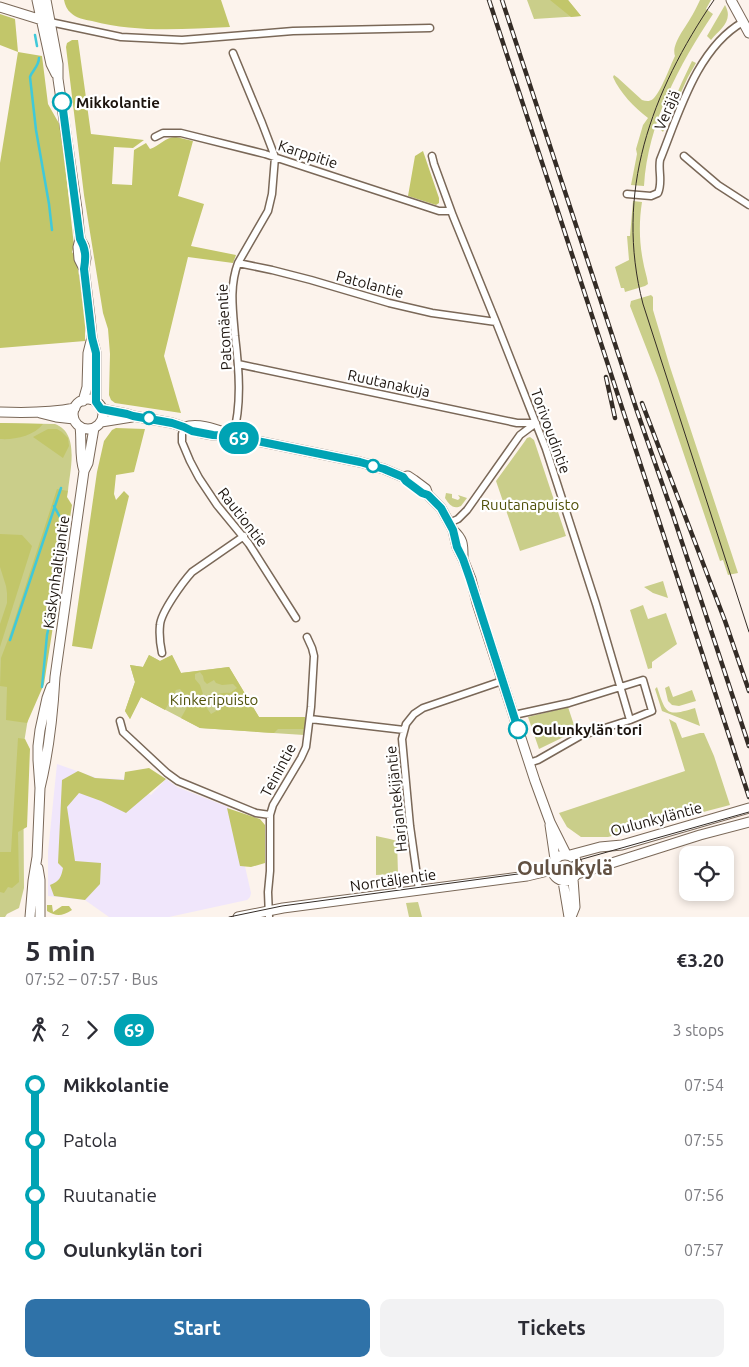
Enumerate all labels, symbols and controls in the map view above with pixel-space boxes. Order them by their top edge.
street label: Veräjä [651,87,683,133]
marker: Mikkolantie [52,92,72,112]
place label: Mikkolantie [76,94,160,111]
street label: Karppitie [276,136,340,172]
street label: Patolantie [334,267,406,301]
street label: Patomäentie [213,283,235,371]
street label: Ruutanakuja [346,366,432,400]
street label: Torivoudintie [528,386,574,476]
unlabelled marker [142,411,156,425]
line badge: 69 [216,422,262,454]
text: 69 [229,428,249,448]
unlabelled marker [366,459,380,473]
street label: Rautiontie [215,484,271,550]
park label: Ruutanapuisto [481,496,579,513]
street label: Käskynhaltijantie [40,514,72,630]
park label: Kinkeripuisto [170,691,258,708]
marker: Oulunkylän tori [508,719,528,739]
place label: Oulunkylän tori [532,721,642,738]
street label: Teinintie [257,740,299,800]
street label: Harjantekijäntie [382,745,410,853]
street label: Oulunkyläntie [608,799,704,839]
map controls [679,846,734,901]
button: locate [679,846,734,901]
district label: Oulunkylä [517,856,613,879]
street label: Norrtäljentie [349,866,437,894]
text: 5 min [25,935,96,966]
text: €3.20 [676,949,724,971]
text: 07:52 – 07:57 · Bus [25,970,158,988]
icon: walk [25,1016,53,1044]
icon: forward [78,1016,106,1044]
text: 69 [124,1020,144,1040]
text: 2 [61,1021,70,1039]
text: 3 stops [672,1021,724,1039]
text: Mikkolantie [63,1074,169,1096]
text: 07:54 [684,1076,724,1094]
text: Patola [63,1129,117,1151]
text: 07:55 [684,1131,724,1149]
text: Ruutanatie [63,1184,157,1206]
text: 07:56 [684,1186,724,1204]
text: Oulunkylän tori [63,1239,202,1261]
text: 07:57 [684,1241,724,1259]
button: Start [25,1299,370,1357]
button: Tickets [380,1299,724,1357]

